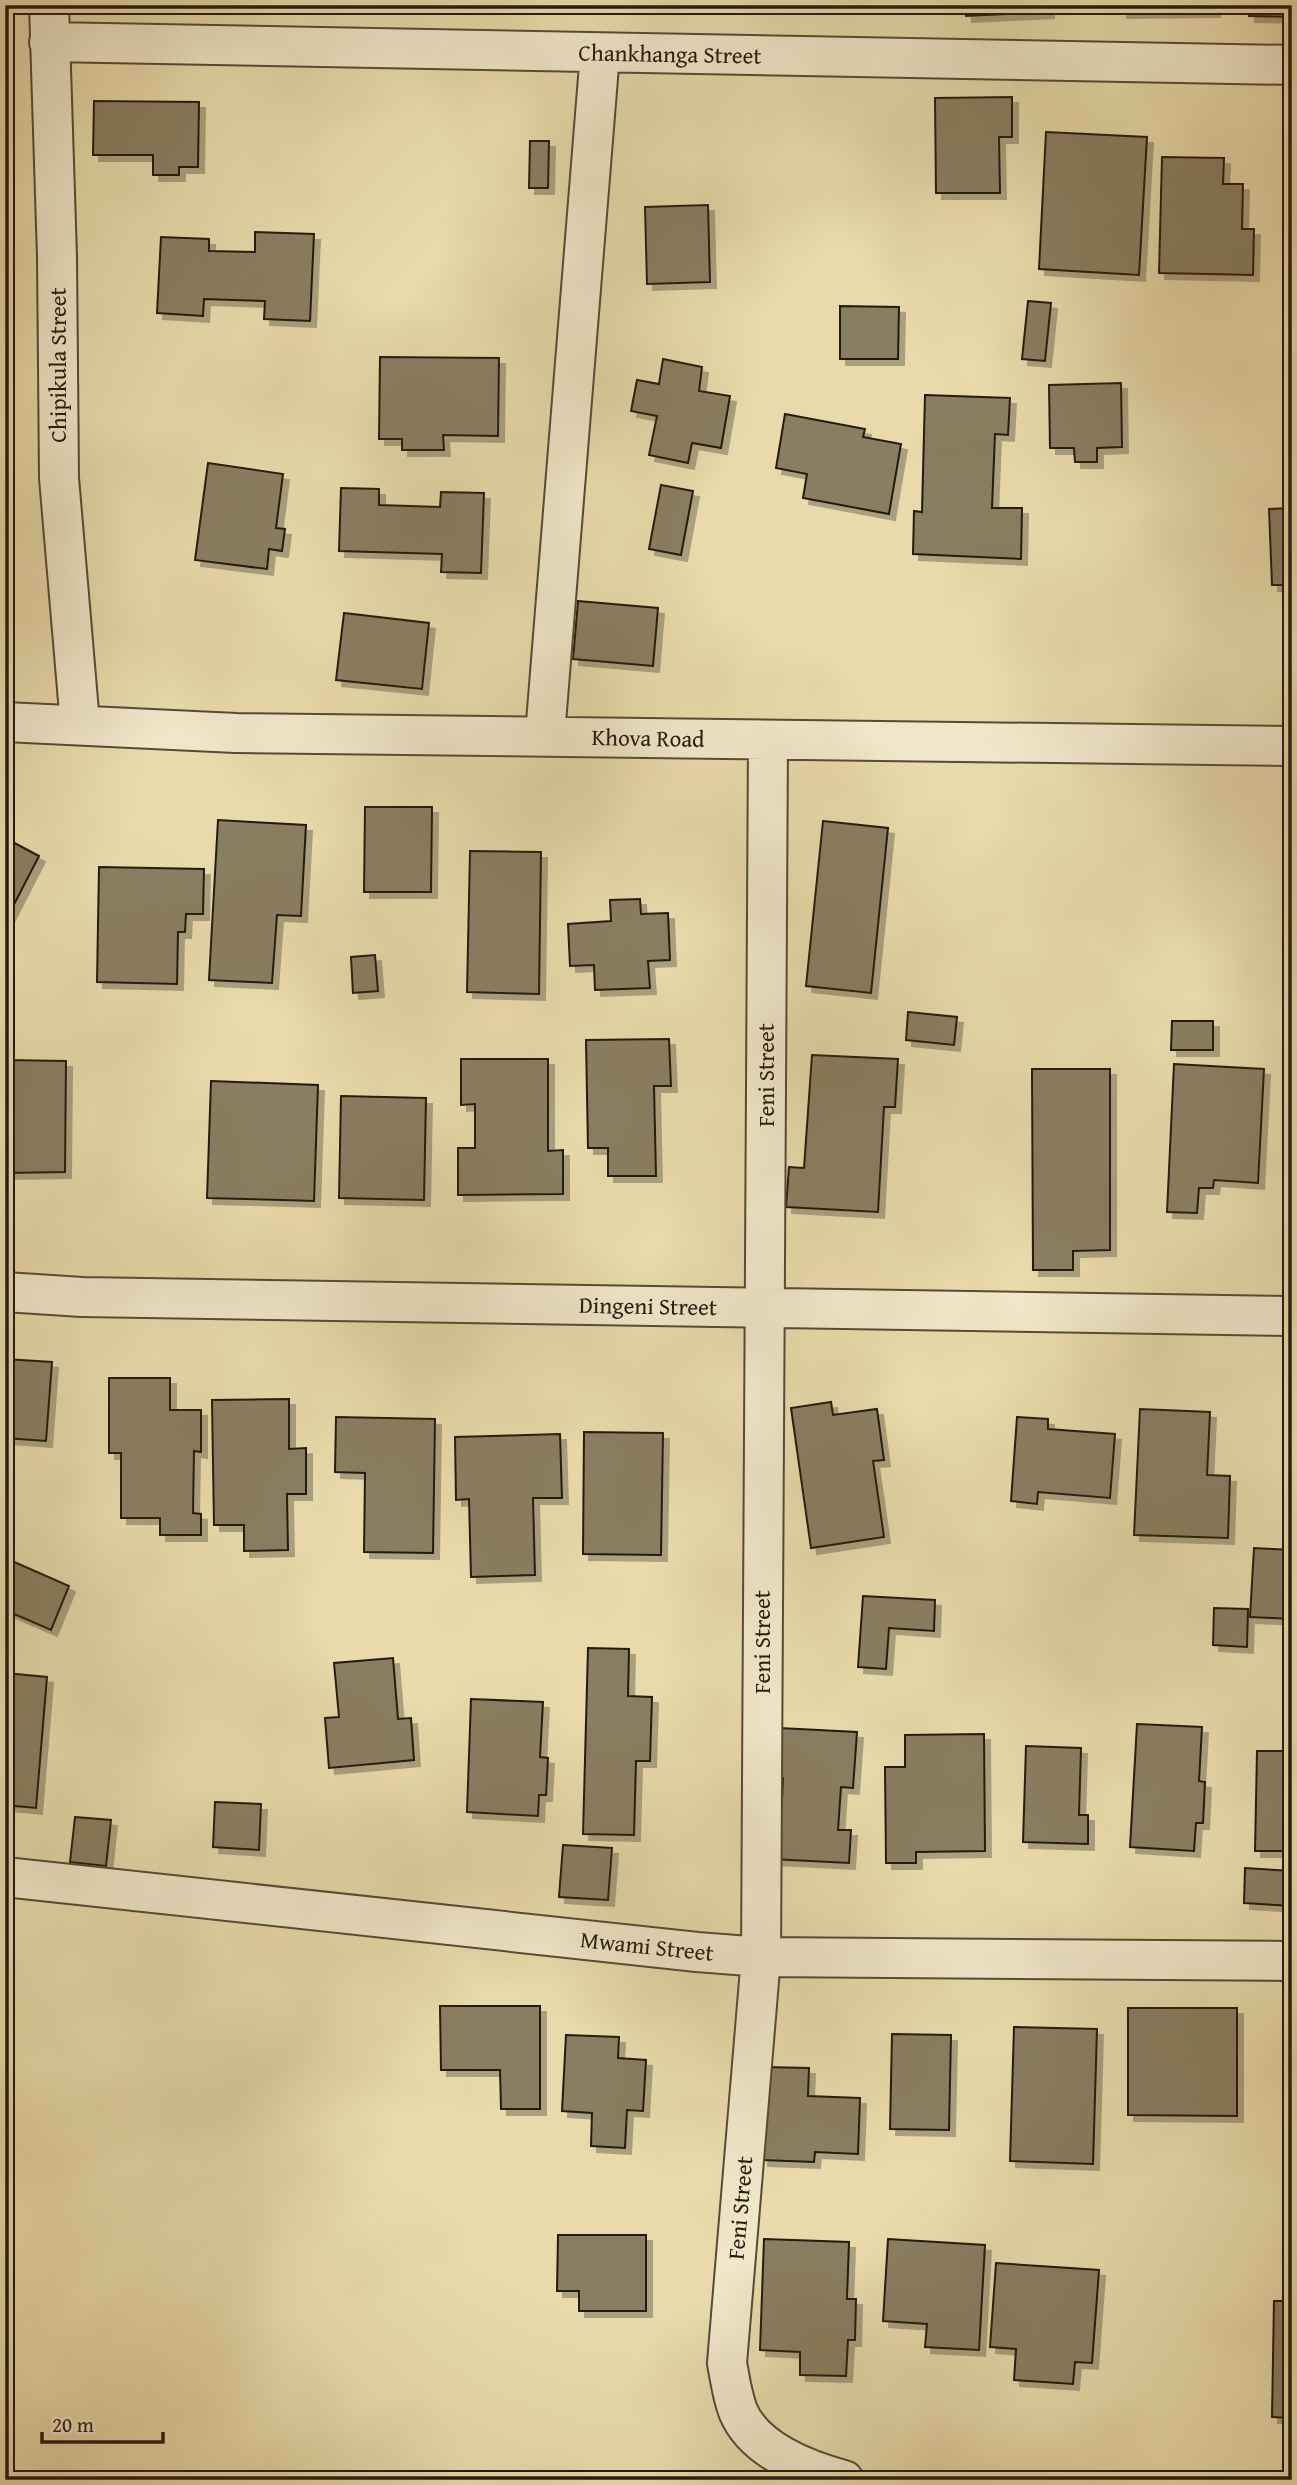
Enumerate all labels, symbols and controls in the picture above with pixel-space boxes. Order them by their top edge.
street label: Chankhanga Street [578,35,762,72]
street label: Chipikula Street [41,287,74,443]
street label: Khova Road [591,720,705,755]
street label: Feni Street [749,1023,782,1127]
street label: Dingeni Street [579,1288,717,1323]
street label: Feni Street [745,1590,778,1694]
street label: Mwami Street [579,1922,716,1969]
street label: Feni Street [719,2155,760,2261]
scale bar [42,2401,163,2445]
text: 20 m [52,2409,94,2440]

